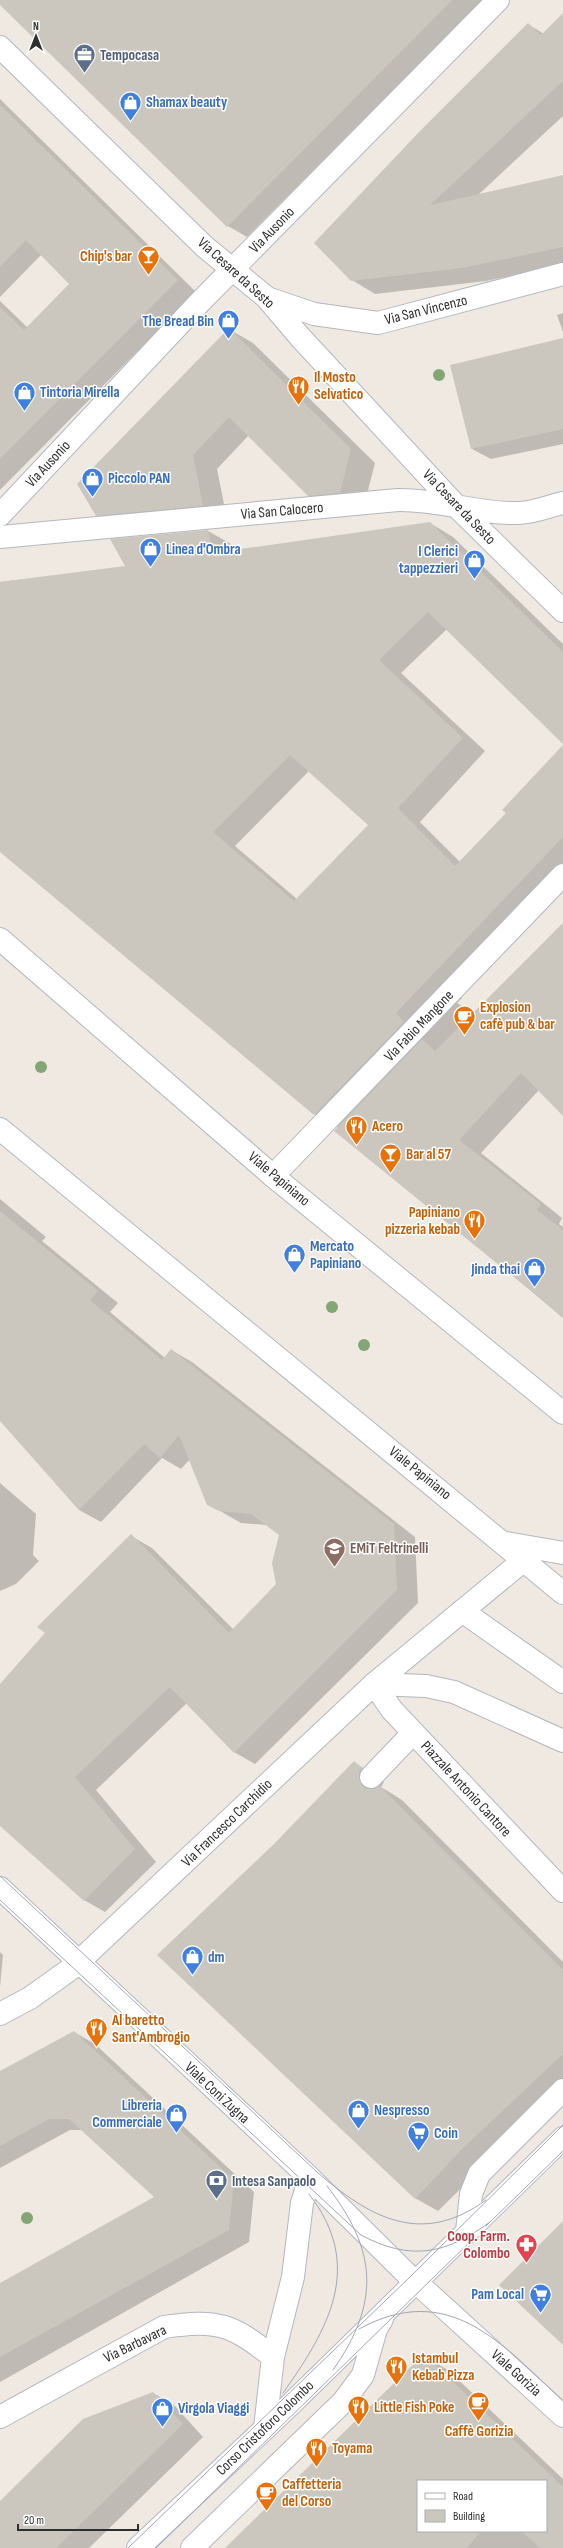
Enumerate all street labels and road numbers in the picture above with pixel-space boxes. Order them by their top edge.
street label: Via Ausonio [245,203,299,257]
street label: Via Cesare da Sesto [193,233,279,313]
street label: Via San Vincenzo [383,291,469,329]
street label: Via Ausonio [21,437,75,491]
street label: Via Cesare da Sesto [418,465,500,549]
street label: Via San Calocero [240,498,324,524]
street label: Via Fabio Mangone [380,986,458,1066]
street label: Viale Papiniano [244,1148,314,1210]
street label: Viale Papiniano [385,1442,455,1504]
street label: Piazzale Antonio Cantore [417,1737,515,1841]
street label: Via Francesco Carchidio [178,1775,276,1871]
street label: Viale Coni Zugna [181,2058,254,2128]
street label: Via Barbavara [100,2321,170,2367]
street label: Viale Gorizia [487,2345,545,2401]
street label: Corso Cristoforo Colombo [212,2376,318,2480]

